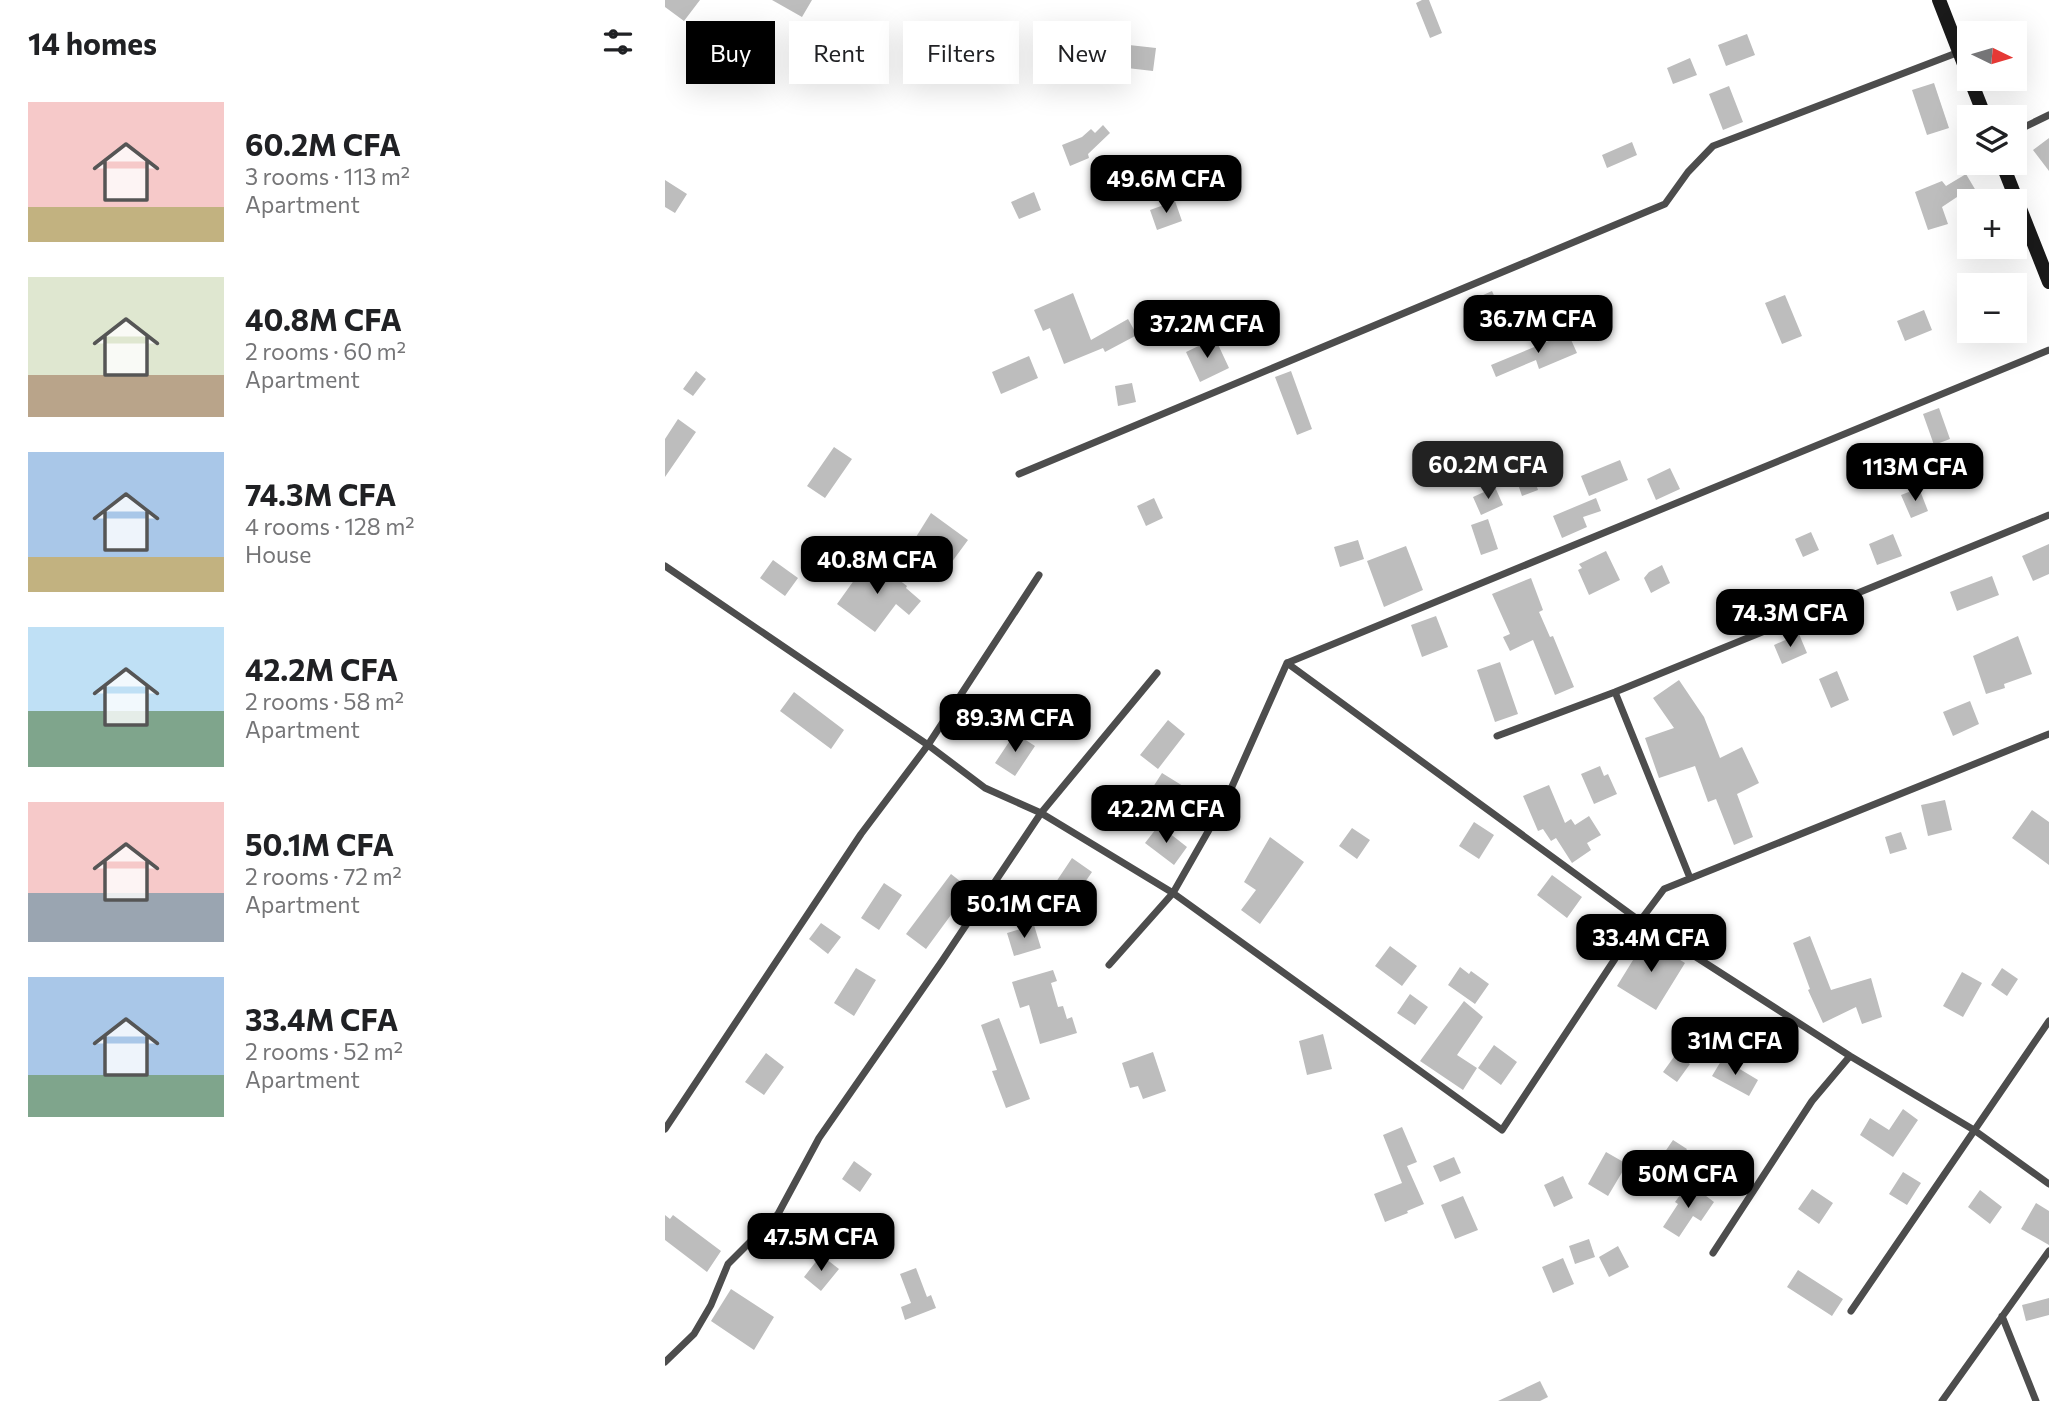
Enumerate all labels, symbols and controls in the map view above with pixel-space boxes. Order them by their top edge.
chip: Buy [686,21,775,84]
chip: Rent [789,21,889,84]
chip: Filters [903,21,1019,84]
chip: New [1033,21,1131,84]
north arrow [1957,21,2027,91]
map controls [1957,21,2027,343]
icon: filters [599,23,637,61]
text: 14 homes [28,24,157,61]
button: layers [1957,105,2027,175]
text: 60.2M CFA [245,125,401,162]
icon: home [84,130,168,214]
pin: 49.6M CFA [1086,156,1246,215]
text: 3 rooms · 113 m² [245,162,410,190]
text: 49.6M CFA [1106,164,1226,192]
button: + [1957,189,2027,259]
text: Apartment [245,190,360,218]
button: − [1957,273,2027,343]
pin: 36.7M CFA [1458,296,1618,355]
text: 40.8M CFA [245,300,402,337]
pin: 37.2M CFA [1127,300,1287,360]
text: 36.7M CFA [1480,304,1596,332]
icon: home [84,305,168,389]
text: 37.2M CFA [1150,309,1264,337]
text: 2 rooms · 60 m² [245,337,406,365]
text: Apartment [245,365,360,393]
pin: 60.2M CFA [1408,442,1568,501]
pin: 113M CFA [1843,444,1987,503]
text: 60.2M CFA [1428,450,1548,478]
text: 113M CFA [1862,452,1968,480]
text: 74.3M CFA [245,475,396,512]
icon: home [84,480,168,564]
text: 4 rooms · 128 m² [245,512,414,540]
pin: 40.8M CFA [797,536,957,596]
text: House [245,540,311,568]
text: 40.8M CFA [817,545,937,573]
pin: 74.3M CFA [1710,590,1870,649]
text: 74.3M CFA [1732,598,1848,626]
text: 42.2M CFA [245,650,398,687]
icon: home [84,655,168,739]
text: 2 rooms · 58 m² [245,687,404,715]
pin: 89.3M CFA [935,694,1095,754]
text: 89.3M CFA [956,703,1074,731]
text: Apartment [245,715,360,743]
pin: 42.2M CFA [1086,786,1246,845]
text: 42.2M CFA [1107,794,1225,822]
text: 50.1M CFA [245,825,394,862]
icon: home [84,830,168,914]
text: 2 rooms · 72 m² [245,862,402,890]
pin: 50.1M CFA [944,880,1104,940]
text: 50.1M CFA [967,889,1081,917]
text: Apartment [245,890,360,918]
pin: 33.4M CFA [1571,914,1731,974]
text: 33.4M CFA [1592,923,1710,951]
text: 33.4M CFA [245,1000,398,1037]
icon: home [84,1005,168,1089]
pin: 31M CFA [1670,1018,1800,1077]
text: 31M CFA [1688,1026,1782,1054]
text: 2 rooms · 52 m² [245,1037,403,1065]
text: Apartment [245,1065,360,1093]
pin: 50M CFA [1623,1150,1753,1210]
text: 50M CFA [1638,1159,1738,1187]
pin: 47.5M CFA [741,1214,901,1273]
text: 47.5M CFA [763,1222,879,1250]

